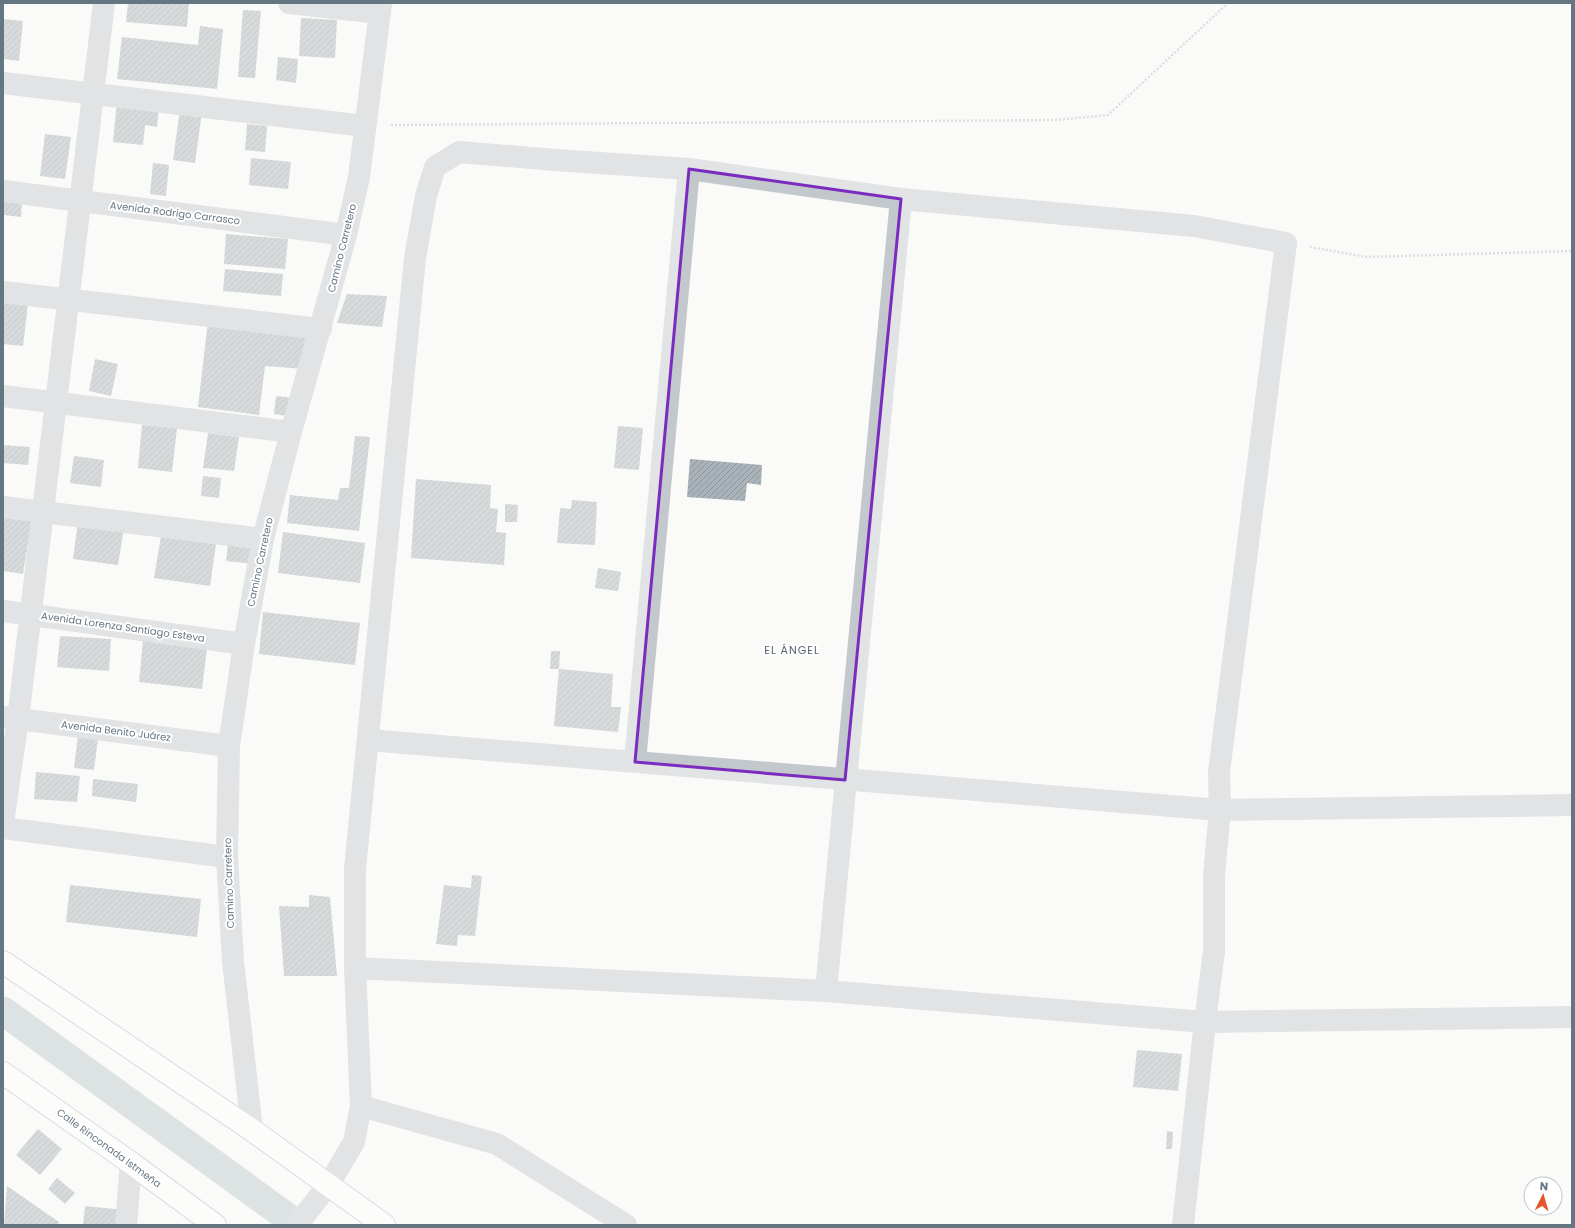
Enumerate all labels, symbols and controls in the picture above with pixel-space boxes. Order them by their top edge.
street label: Avenida Rodrigo Carrasco [109,198,241,228]
street label: Camino Carretero [324,202,360,294]
street label: Camino Carretero [243,516,277,608]
street label: Avenida Lorenza Santiago Esteva [40,608,206,646]
district label: EL ÁNGEL [764,642,820,658]
street label: Avenida Benito Juárez [60,717,172,745]
street label: Camino Carretero [220,837,238,929]
street label: Calle Rinconada Istmeña [54,1105,164,1191]
north arrow [1523,1176,1563,1216]
text: N [1539,1178,1549,1194]

